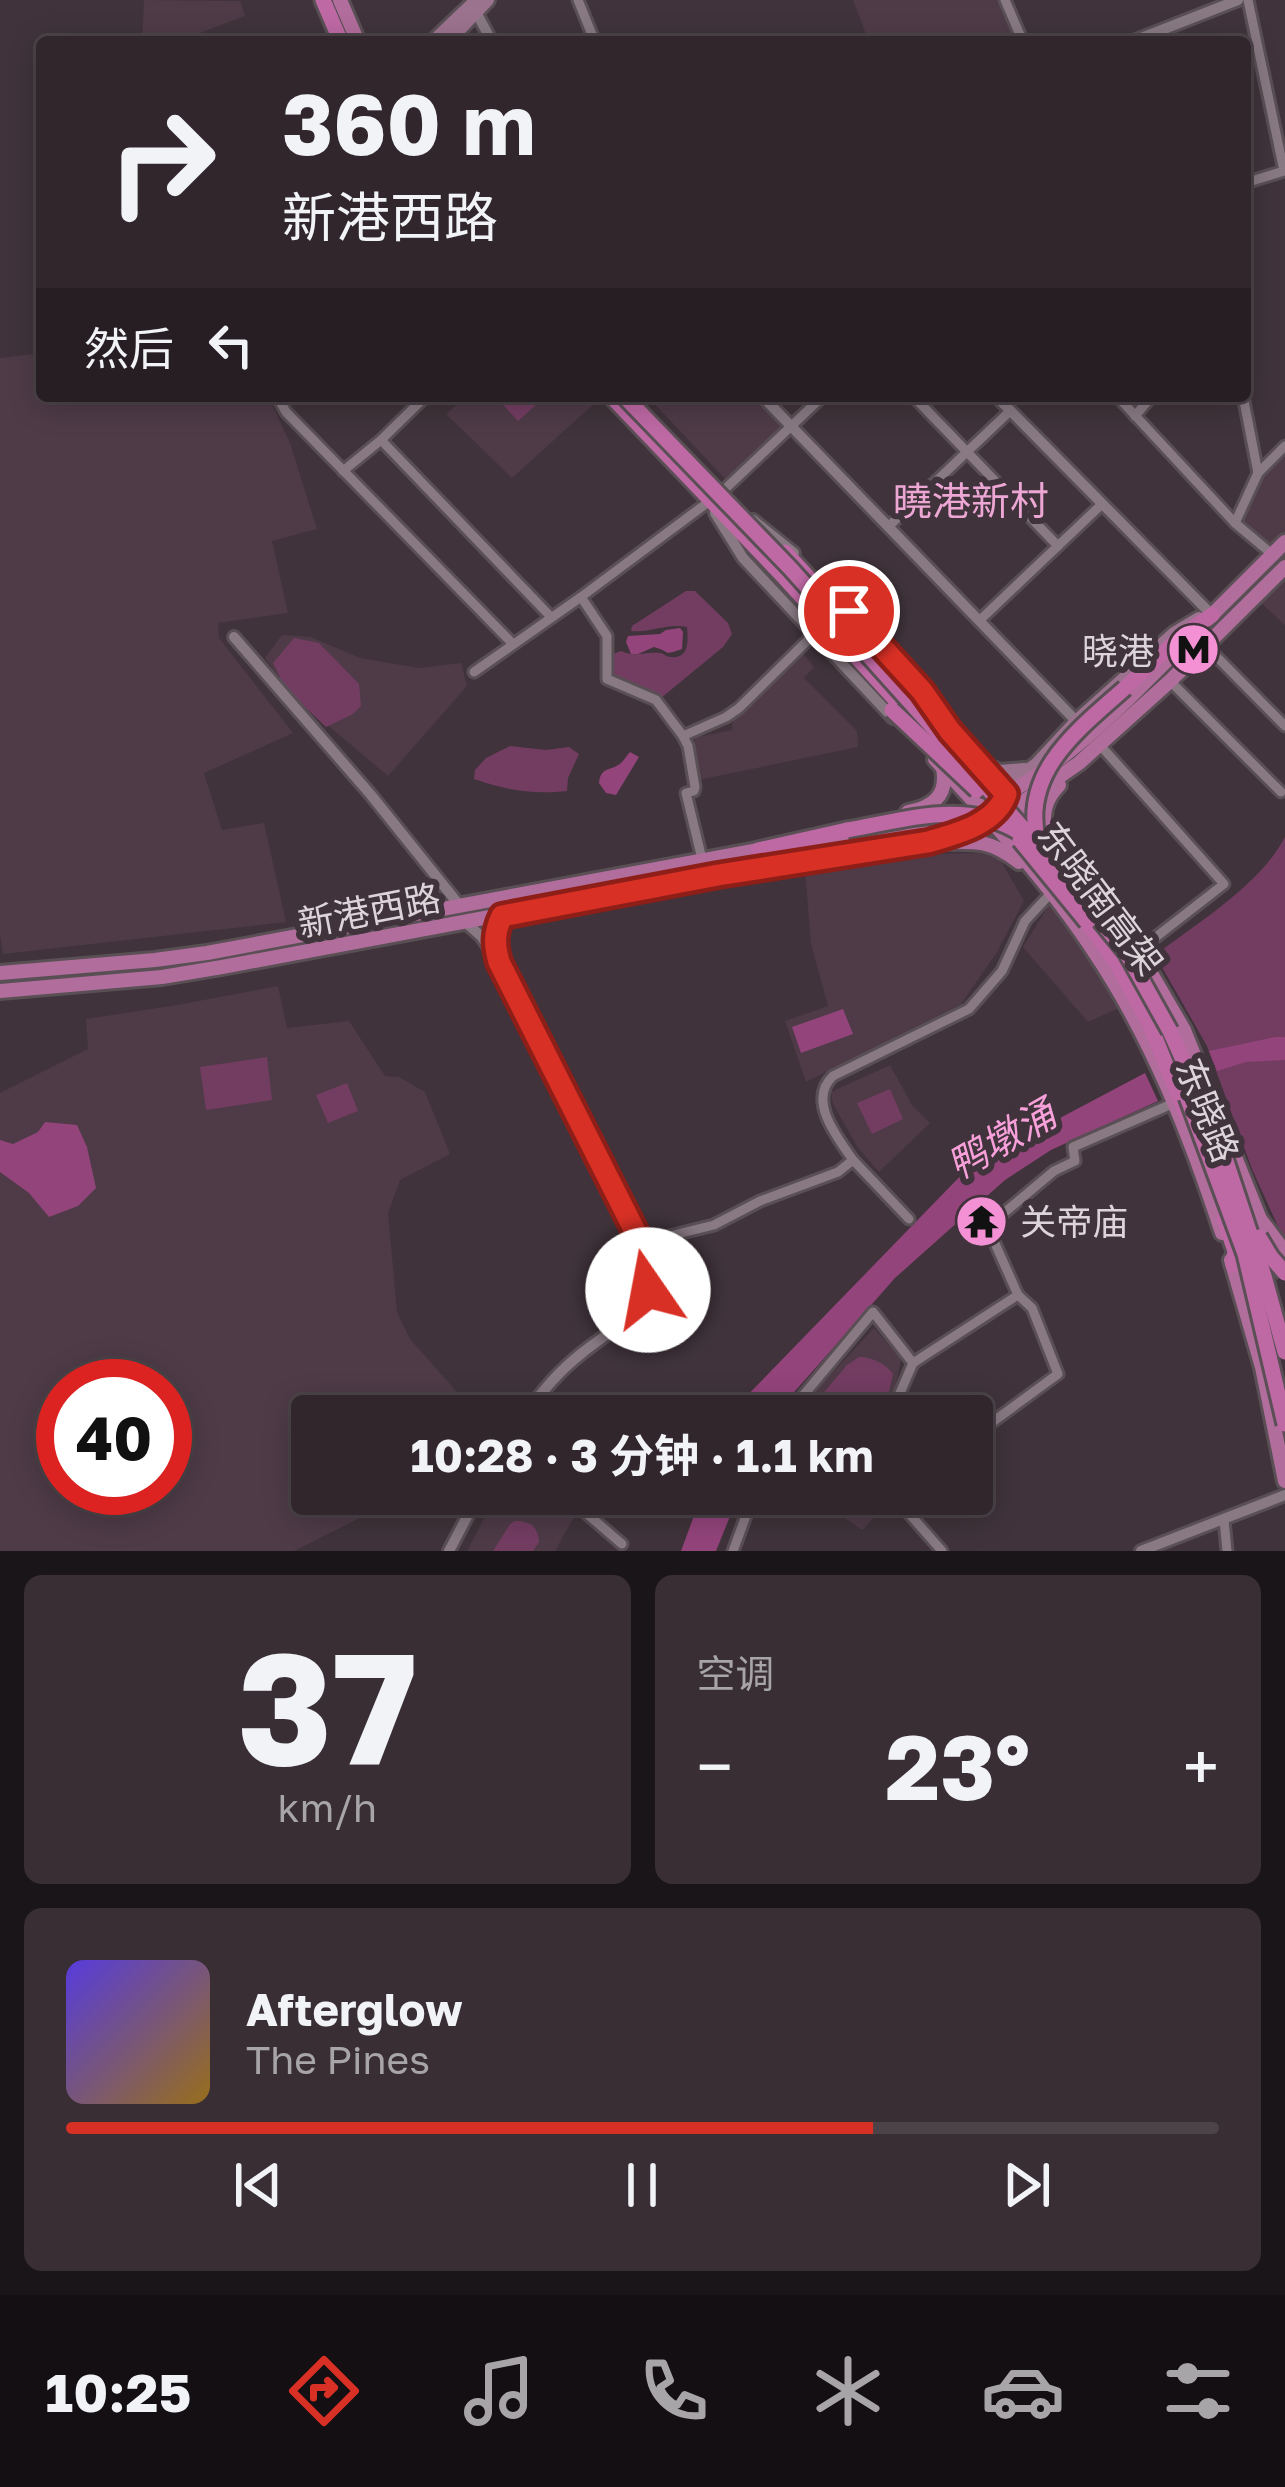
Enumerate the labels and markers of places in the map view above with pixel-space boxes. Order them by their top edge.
pin [798,560,900,662]
metro station icon: 晓港 [1165,622,1221,678]
place label: 晓港 [1082,629,1154,672]
temple icon: 关帝庙 [953,1193,1009,1249]
place label: 关帝庙 [1020,1200,1128,1243]

